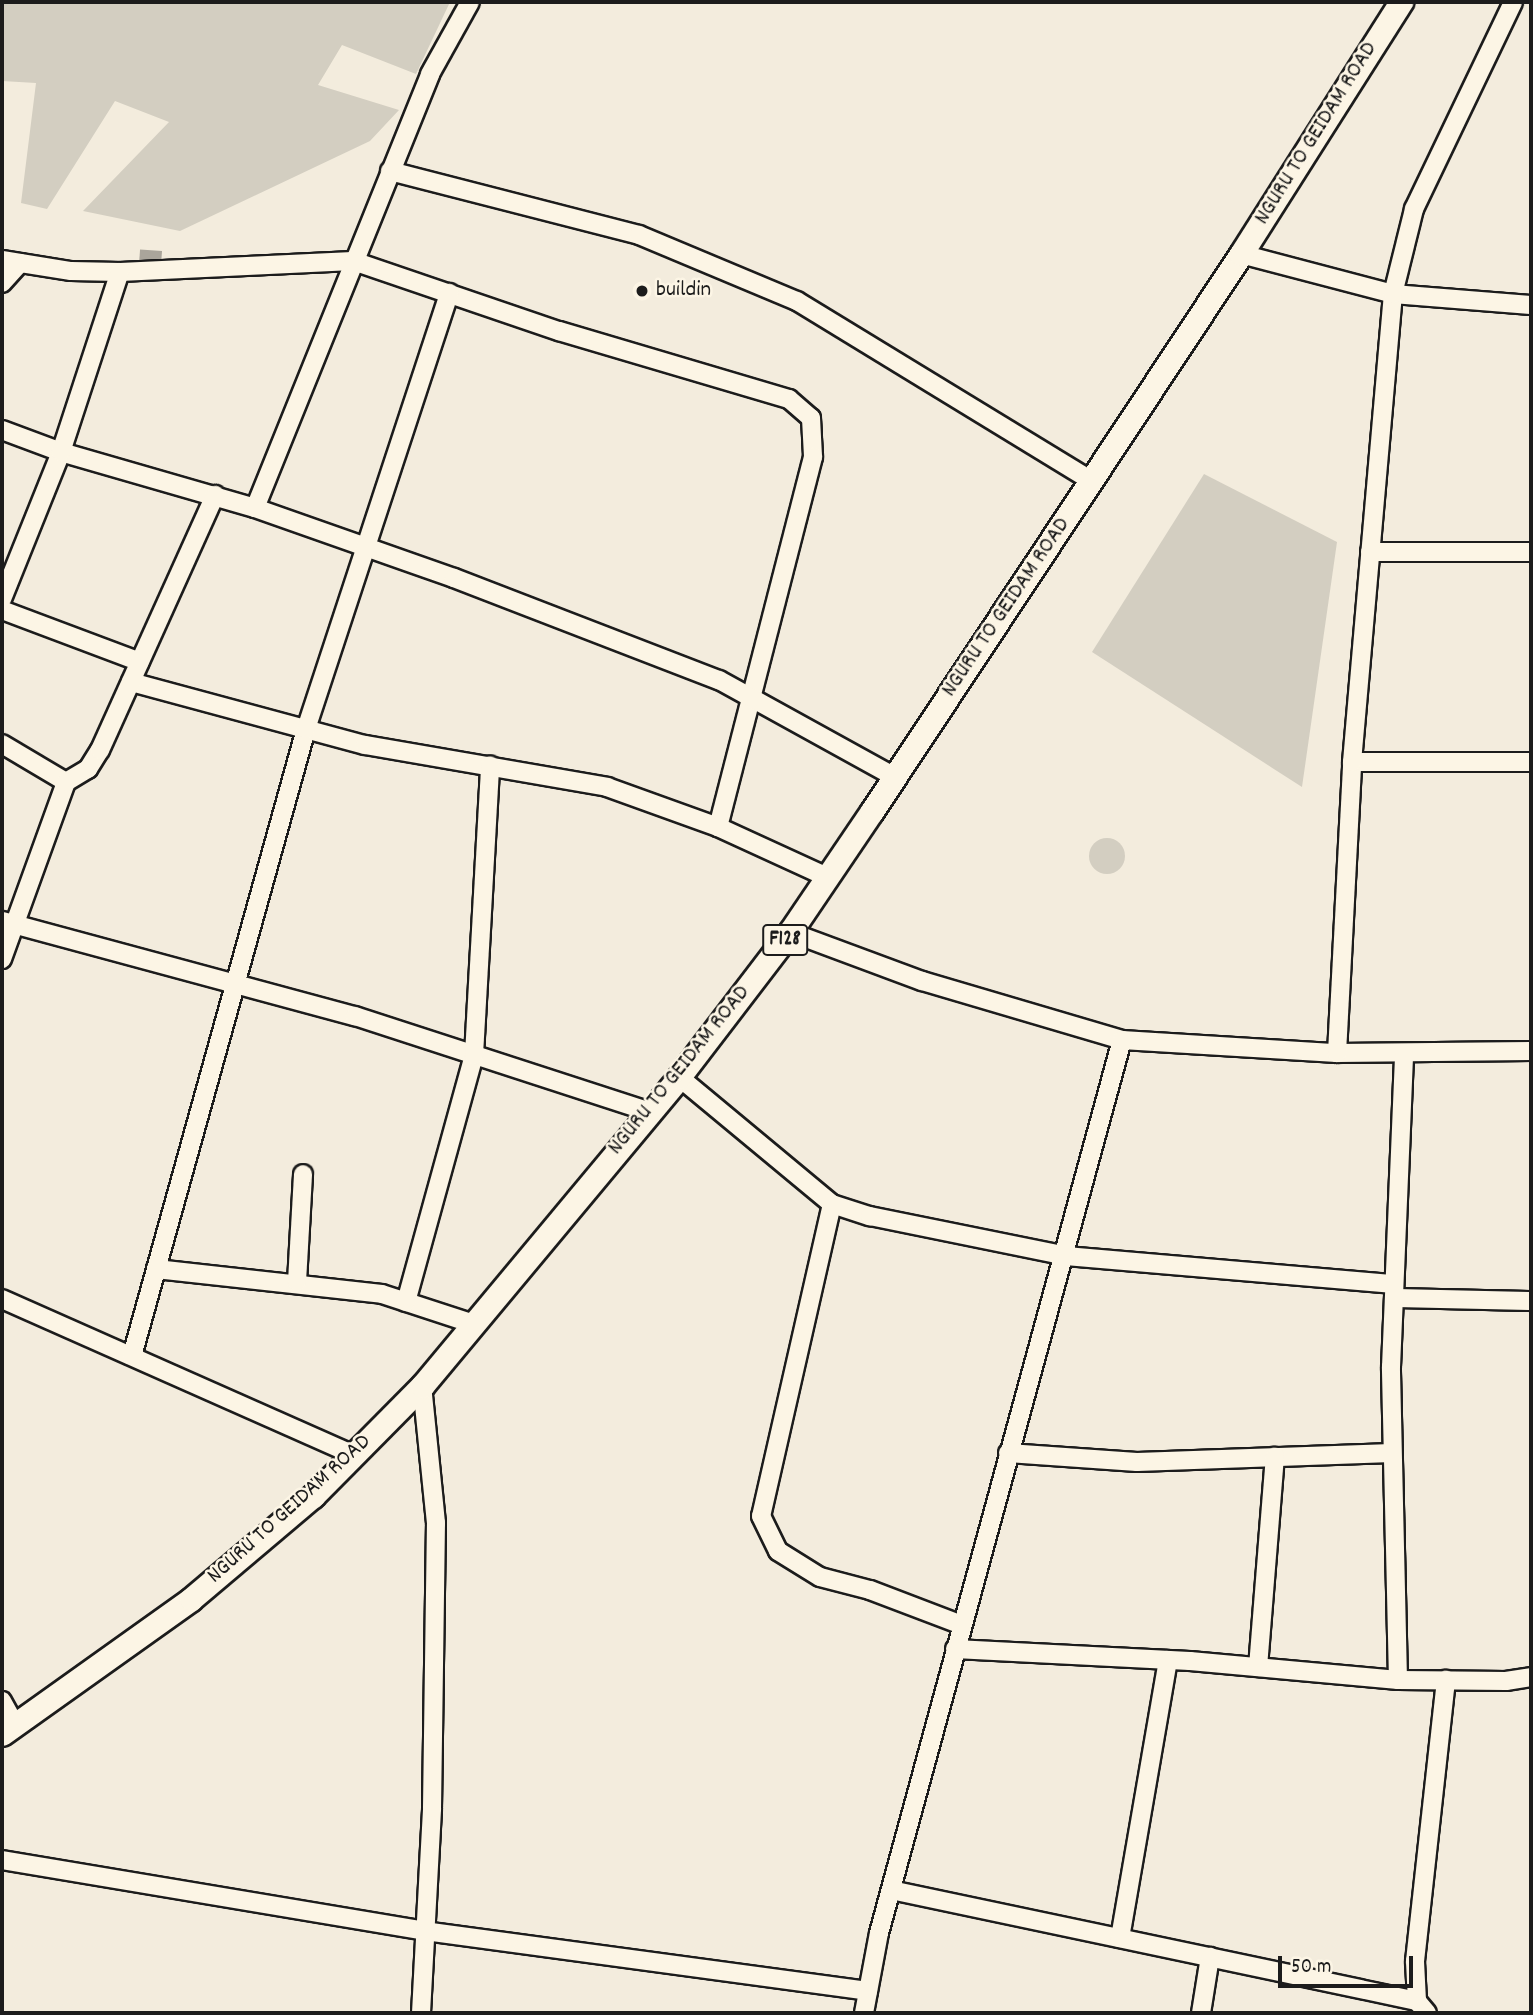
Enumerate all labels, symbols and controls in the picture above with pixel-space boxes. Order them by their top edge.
street label: NGURU TO GEIDAM ROAD [1250,37,1384,231]
place label: buildin [656,277,711,305]
marker: buildin [634,283,650,299]
street label: NGURU TO GEIDAM ROAD [937,513,1077,703]
road number: F128 [760,922,810,958]
street label: NGURU TO GEIDAM ROAD [603,981,757,1161]
street label: NGURU TO GEIDAM ROAD [203,1429,377,1591]
scale bar [1281,1941,1416,1985]
text: 50 m [1291,1953,1331,1983]

